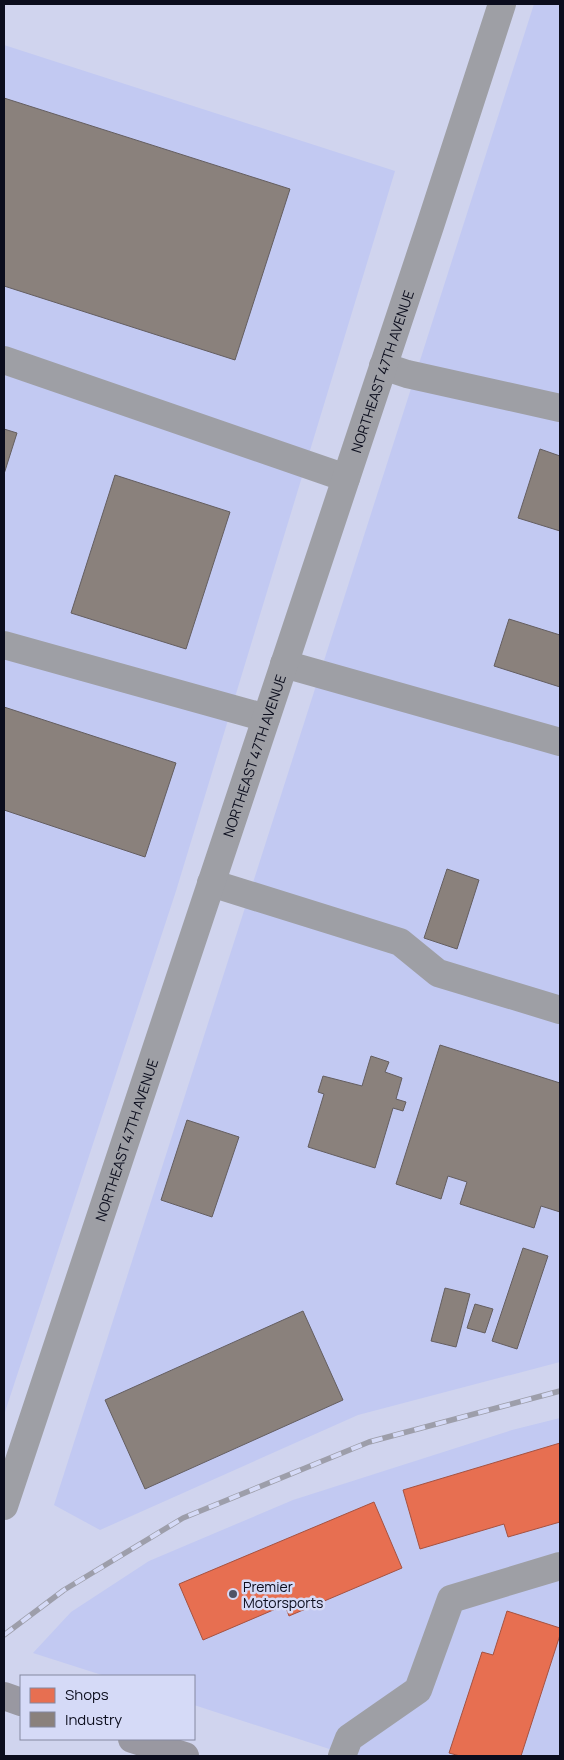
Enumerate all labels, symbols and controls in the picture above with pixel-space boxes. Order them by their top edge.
street label: NORTHEAST 47TH AVENUE [346,287,418,455]
street label: NORTHEAST 47TH AVENUE [218,672,290,839]
street label: NORTHEAST 47TH AVENUE [90,1056,162,1224]
place label: Premier Motorsports [243,1577,323,1612]
marker: Premier Motorsports [227,1588,239,1600]
legend [20,1675,195,1740]
text: Shops [65,1684,109,1705]
text: Industry [65,1709,122,1730]

